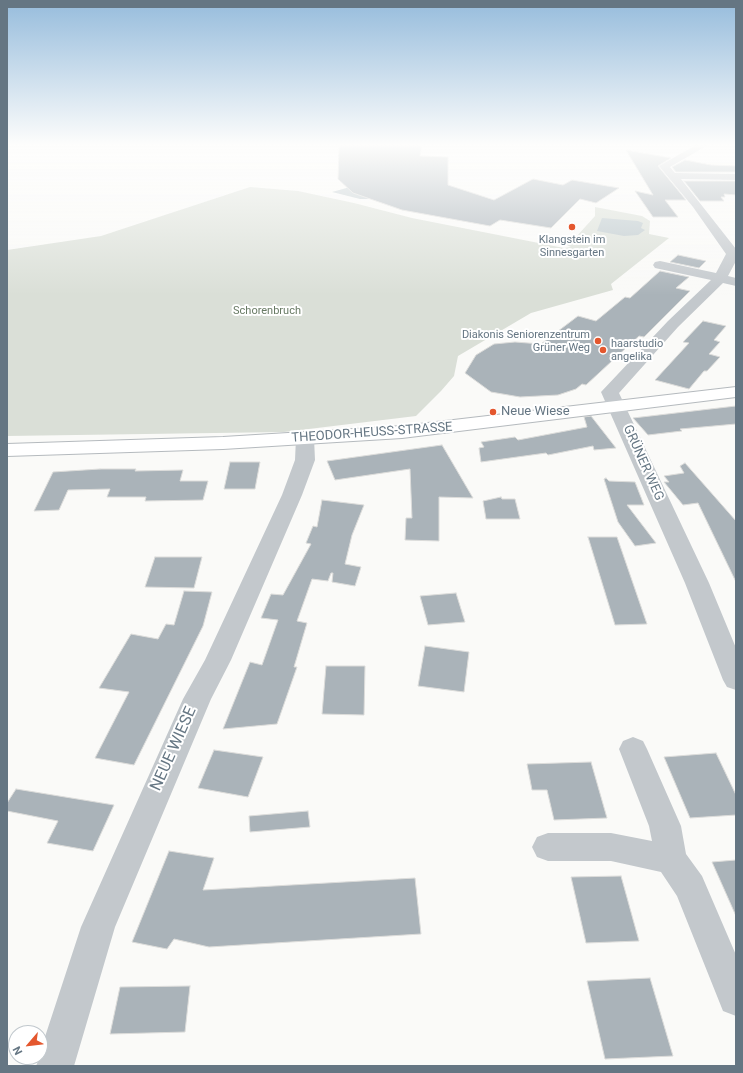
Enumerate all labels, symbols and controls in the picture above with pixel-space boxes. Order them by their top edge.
marker: Klangstein im Sinnesgarten [567,222,577,232]
place label: Klangstein im Sinnesgarten [539,233,605,259]
park label: Schorenbruch [233,304,301,318]
place label: Diakonis Seniorenzentrum Grüner Weg [462,328,590,354]
marker: Diakonis Seniorenzentrum Grüner Weg [593,336,603,346]
place label: haarstudio angelika [611,337,663,363]
marker: haarstudio angelika [598,345,608,355]
place label: Neue Wiese [501,404,570,420]
marker: Neue Wiese [488,407,498,417]
street label: THEODOR-HEUSS-STRASSE [291,420,453,446]
street label: GRÜNER WEG [619,423,667,503]
street label: NEUE WIESE [147,704,201,794]
north arrow [8,1025,48,1065]
text: N [10,1044,25,1057]

